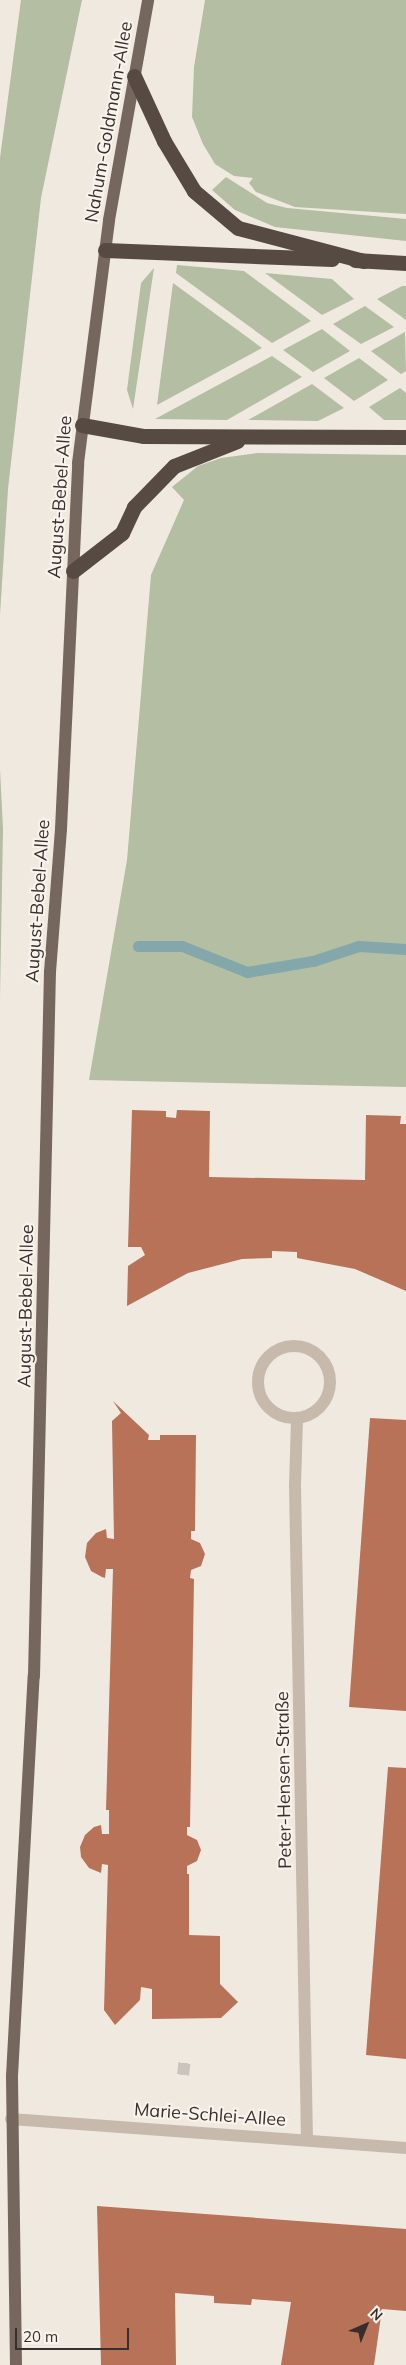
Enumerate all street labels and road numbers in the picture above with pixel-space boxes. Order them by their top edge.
street label: Nahum-Goldmann-Allee [81,20,137,224]
street label: August-Bebel-Allee [44,415,76,579]
street label: August-Bebel-Allee [22,819,54,983]
street label: August-Bebel-Allee [14,1224,38,1388]
street label: Peter-Hensen-Straße [272,1691,296,1869]
street label: Marie-Schlei-Allee [133,2099,287,2131]

